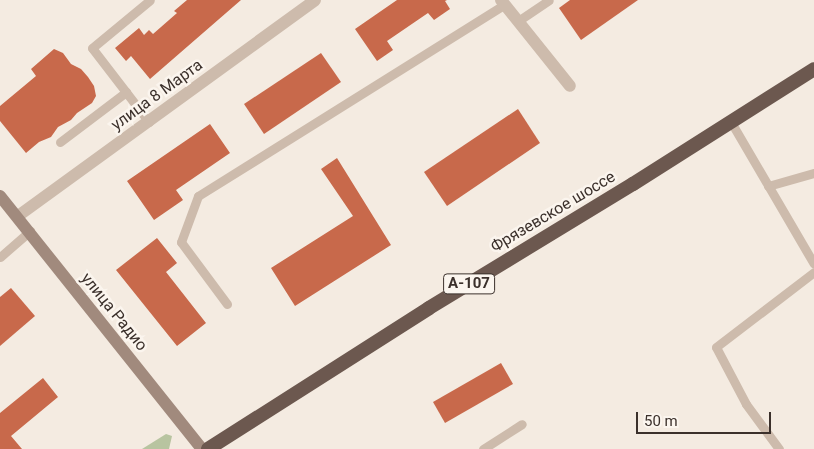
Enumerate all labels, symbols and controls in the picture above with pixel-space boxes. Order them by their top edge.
street label: улица 8 Марта [108,55,206,135]
street label: Фрязевское шоссе [487,167,619,257]
street label: улица Радио [77,269,151,355]
road number: А-107 [443,272,495,296]
scale bar [639,402,774,434]
text: 50 m [644,412,678,430]

